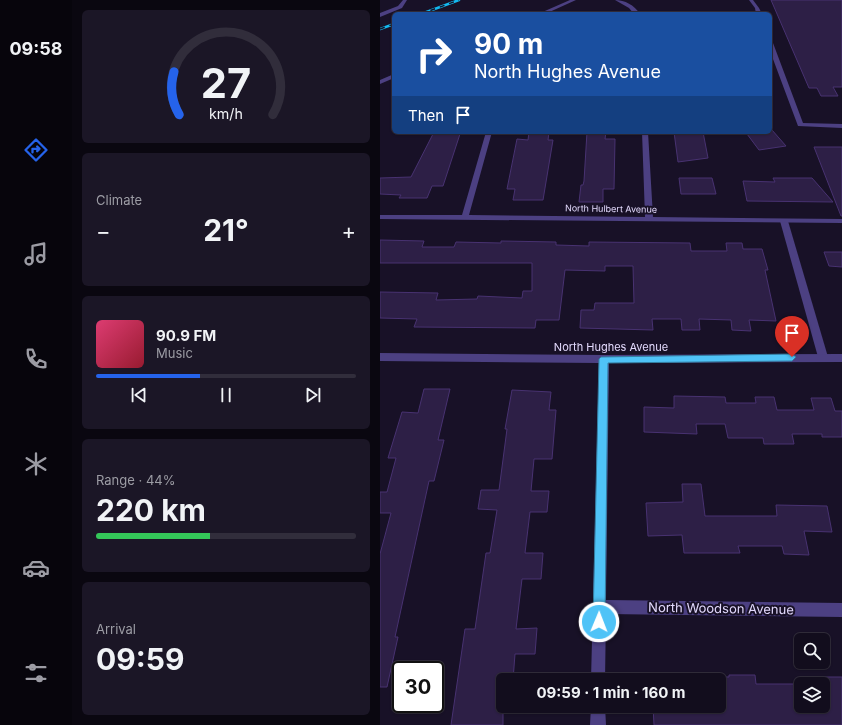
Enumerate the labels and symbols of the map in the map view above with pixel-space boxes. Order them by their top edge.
street label: North Hulbert Avenue [565,202,657,215]
pin [775,316,809,357]
street label: North Hughes Avenue [554,340,668,354]
street label: North Woodson Avenue [648,599,794,617]
position arrow [578,601,620,643]
speed limit sign: 30 [392,661,444,713]

